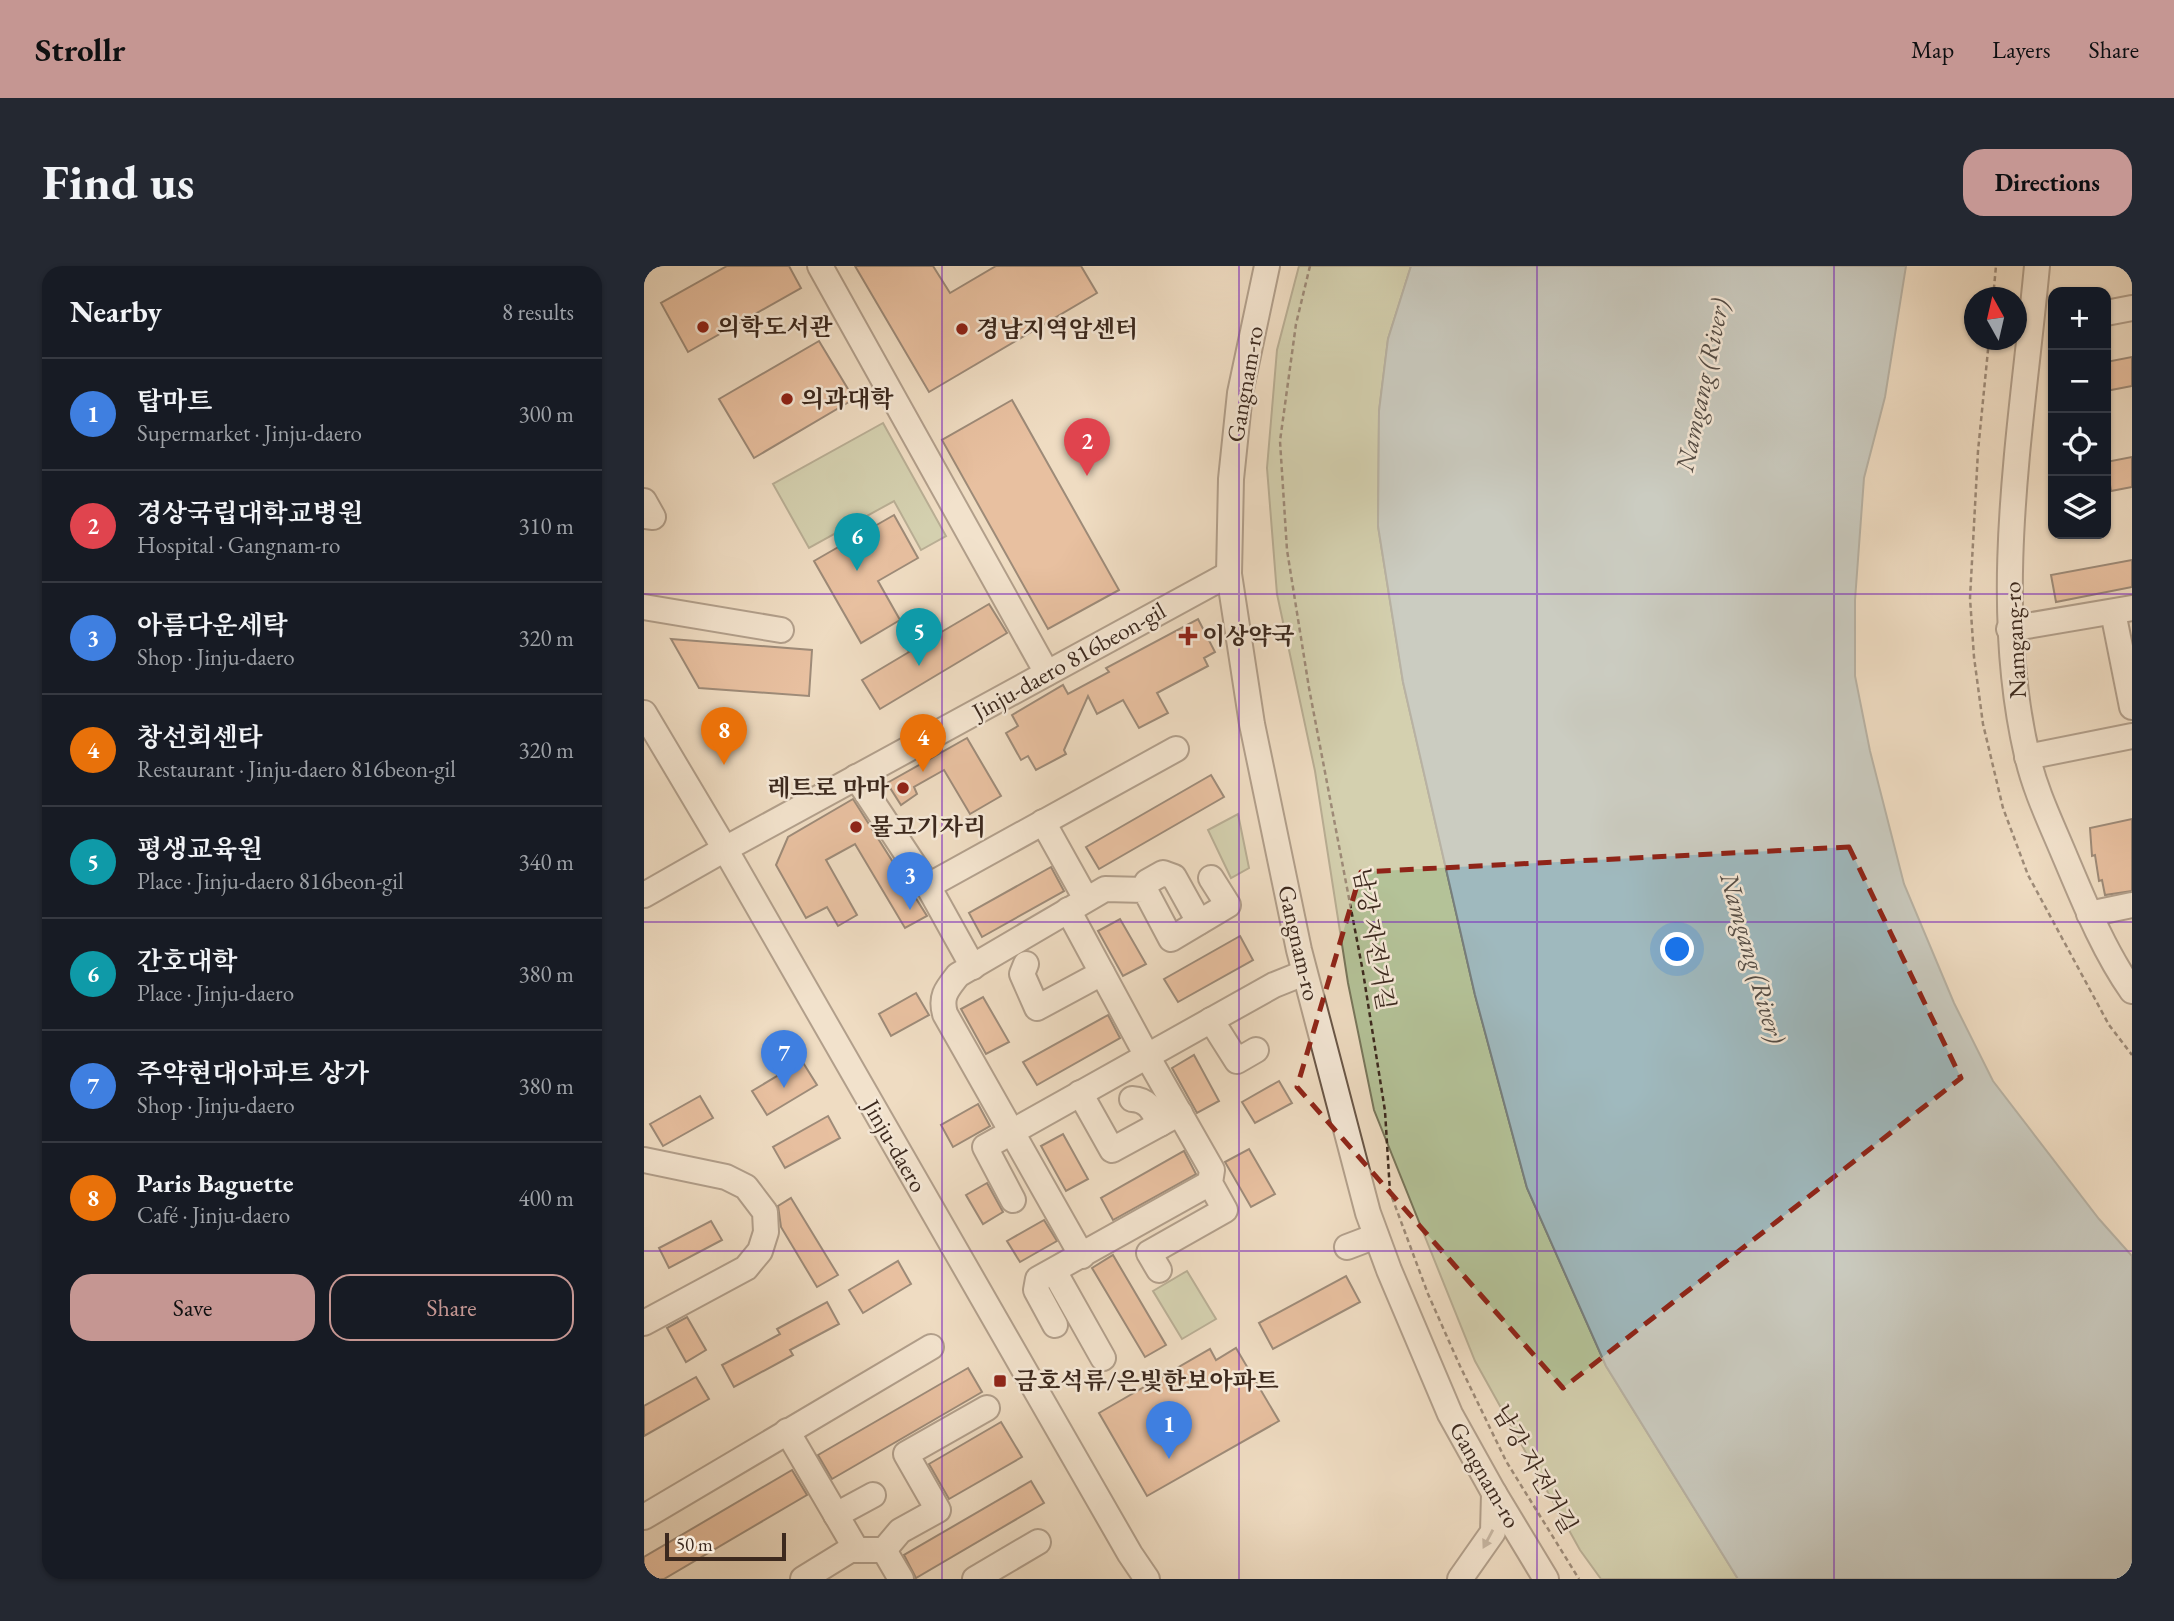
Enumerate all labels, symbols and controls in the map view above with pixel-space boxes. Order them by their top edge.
text: Strollr [35,28,126,71]
text: Map [1911,34,1954,65]
text: Layers [1992,34,2051,65]
text: Share [2089,34,2139,65]
button: Directions [1963,149,2132,216]
text: Find us [42,150,194,214]
north arrow [1964,287,2027,350]
map controls [2048,287,2111,539]
button: + [2048,287,2111,350]
text: Nearby [70,292,162,331]
water label: Namgang (River) [1667,295,1737,476]
text: 8 results [502,297,574,327]
place label: 의학도서관 [717,311,833,342]
place label: 경남지역암센터 [976,313,1138,344]
marker: 의학도서관 [695,319,711,335]
marker: 경남지역암센터 [954,321,970,337]
street label: Gangnam-ro [1219,323,1270,445]
button: − [2048,350,2111,413]
place label: 의과대학 [801,383,894,414]
text: 탑마트 [137,384,212,418]
marker: 의과대학 [779,391,795,407]
text: 1 [87,399,99,429]
text: 300 m [518,399,574,429]
button: locate [2048,413,2111,476]
text: Supermarket · Jinju-daero [137,418,362,448]
pin: 2 [1064,418,1110,476]
button: layers [2048,476,2111,539]
text: 경상국립대학교병원 [137,496,363,530]
text: 2 [87,511,99,541]
text: 310 m [518,511,574,541]
pin: 6 [834,513,880,571]
text: Hospital · Gangnam-ro [137,530,340,560]
street label: Namgang-ro [1996,581,2033,699]
street label: Jinju-daero 816beon-gil [965,594,1171,728]
text: 아름다운세탁 [137,608,288,642]
pin: 5 [896,608,942,666]
place label: 이상약국 [1202,620,1295,651]
text: 3 [87,623,99,653]
text: 320 m [518,623,574,653]
marker: 이상약국 [1180,628,1196,644]
text: Shop · Jinju-daero [137,642,295,672]
pin: 8 [701,707,747,765]
pin: 4 [900,714,946,772]
text: 창선회센타 [137,720,263,754]
text: 4 [87,735,99,765]
text: 320 m [518,735,574,765]
text: Restaurant · Jinju-daero 816beon-gil [137,754,456,784]
place label: 레트로 마마 [767,772,890,803]
marker: 레트로 마마 [895,780,911,796]
place label: 물고기자리 [870,811,986,842]
marker: 물고기자리 [848,819,864,835]
text: 평생교육원 [137,832,263,866]
text: 5 [87,847,99,877]
text: 340 m [518,847,574,877]
pin: 3 [887,852,933,910]
street label: 남강 자전거길 [1347,865,1402,1012]
text: Place · Jinju-daero 816beon-gil [137,866,403,896]
water label: Namgang (River) [1712,868,1794,1047]
street label: Gangnam-ro [1271,882,1328,1004]
your location [1660,932,1694,966]
text: 간호대학 [137,944,237,978]
text: 6 [87,959,99,989]
text: 380 m [518,959,574,989]
text: Place · Jinju-daero [137,978,294,1008]
pin: 7 [761,1030,807,1088]
text: 주약현대아파트 상가 [137,1056,369,1090]
text: 7 [87,1071,99,1101]
text: 380 m [518,1071,574,1101]
text: Shop · Jinju-daero [137,1090,295,1120]
street label: Jinju-daero [855,1092,934,1198]
text: Paris Baguette [137,1166,294,1200]
text: 8 [87,1183,99,1213]
text: 400 m [518,1183,574,1213]
text: Café · Jinju-daero [137,1200,290,1230]
button: Save [70,1274,315,1341]
button: Share [329,1274,574,1341]
place label: 금호석류/은빛한보아파트 [1014,1365,1279,1396]
marker: 금호석류/은빛한보아파트 [992,1373,1008,1389]
street label: 남강 자전거길 [1486,1399,1585,1539]
pin: 1 [1146,1401,1192,1459]
street label: Gangnam-ro [1443,1416,1528,1534]
scale bar [665,1530,786,1562]
one-way arrow [1482,1530,1494,1550]
text: 50 m [676,1532,713,1557]

